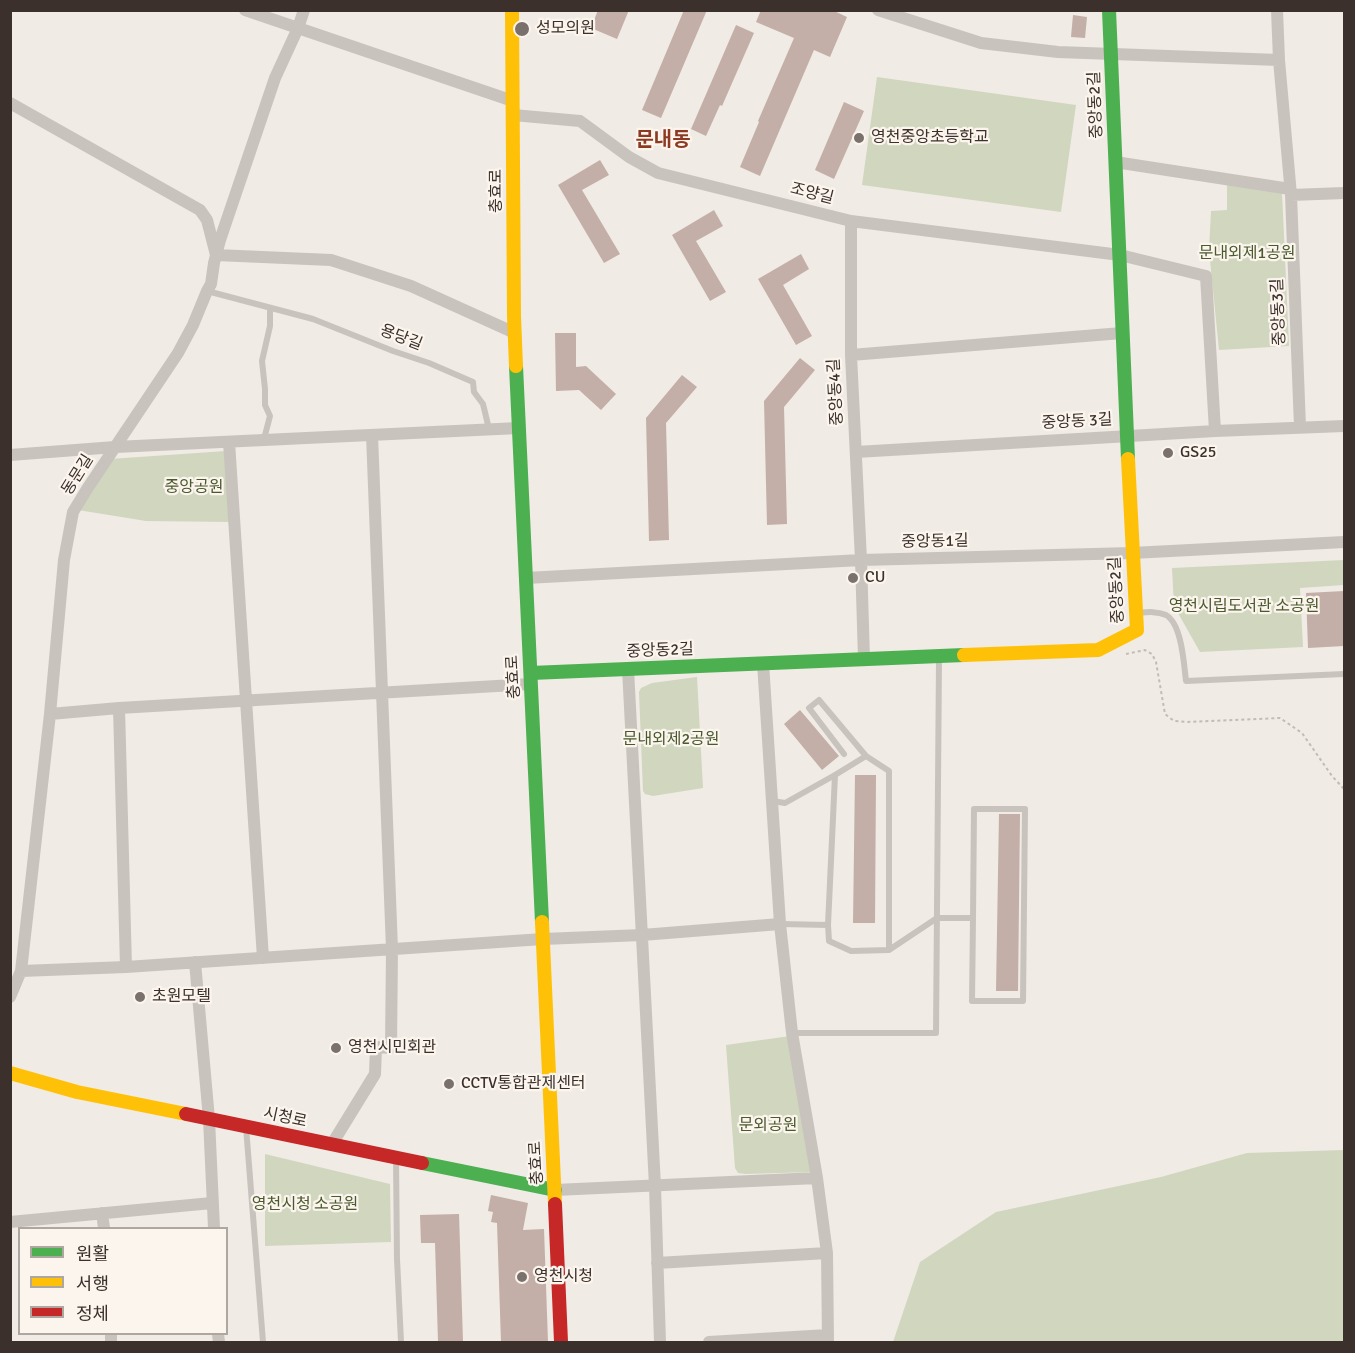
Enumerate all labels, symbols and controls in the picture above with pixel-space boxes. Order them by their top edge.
place label: 성모의원 [536,19,595,39]
marker: 성모의원 [513,20,531,38]
street label: 중앙동2길 [1085,71,1107,139]
place label: 영천중앙초등학교 [871,128,989,148]
district label: 문내동 [635,129,691,153]
marker: 영천중앙초등학교 [852,131,866,145]
street label: 충효로 [487,169,507,213]
street label: 조양길 [788,179,836,209]
park label: 문내외제1공원 [1199,244,1295,264]
street label: 중앙동3길 [1268,278,1290,346]
street label: 용당길 [377,321,425,355]
street label: 중앙동4길 [825,358,847,426]
street label: 중앙동 3길 [1041,411,1113,433]
place label: GS25 [1180,443,1216,463]
marker: GS25 [1161,446,1175,460]
street label: 동문길 [58,451,98,499]
park label: 중앙공원 [165,478,223,498]
street label: 중앙동1길 [901,532,969,552]
street label: 중앙동2길 [1106,556,1128,624]
place label: CU [865,568,885,588]
marker: CU [846,571,860,585]
park label: 영천시립도서관 소공원 [1169,597,1319,617]
street label: 중앙동2길 [626,640,694,662]
street label: 충효로 [503,654,525,700]
park label: 문내외제2공원 [623,730,719,750]
place label: 초원모텔 [152,987,211,1007]
marker: 초원모텔 [133,990,147,1004]
place label: 영천시민회관 [348,1038,436,1058]
marker: 영천시민회관 [329,1041,343,1055]
place label: CCTV통합관제센터 [461,1074,586,1094]
marker: CCTV통합관제센터 [442,1077,456,1091]
street label: 시청로 [261,1104,309,1132]
park label: 문외공원 [739,1116,797,1136]
street label: 충효로 [526,1140,548,1186]
park label: 영천시청 소공원 [252,1195,358,1215]
legend [18,1227,228,1335]
text: 원활 [76,1243,109,1265]
place label: 영천시청 [534,1267,593,1287]
marker: 영천시청 [515,1270,529,1284]
text: 서행 [76,1273,109,1295]
text: 정체 [76,1303,109,1325]

